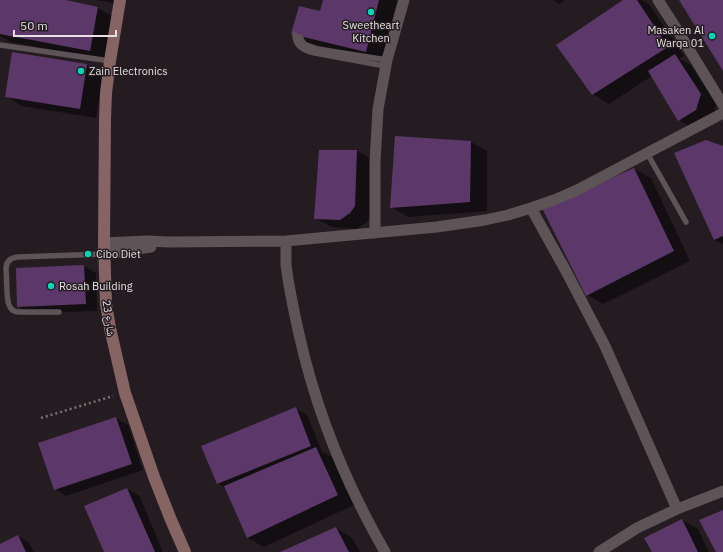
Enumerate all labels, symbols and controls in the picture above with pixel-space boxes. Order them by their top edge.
marker: Sweetheart Kitchen [366,7,376,17]
scale bar [14,12,116,38]
text: 50 m [20,18,48,33]
place label: Sweetheart Kitchen [343,18,400,45]
place label: Masaken Al Warqa 01 [647,23,704,50]
marker: Masaken Al Warqa 01 [707,31,717,41]
place label: Zain Electronics [89,64,168,78]
marker: Zain Electronics [76,66,86,76]
place label: Cibo Diet [96,247,141,261]
marker: Cibo Diet [83,249,93,259]
place label: Rosah Building [59,279,133,293]
marker: Rosah Building [46,281,56,291]
street label: شارع 23 [100,299,118,337]

